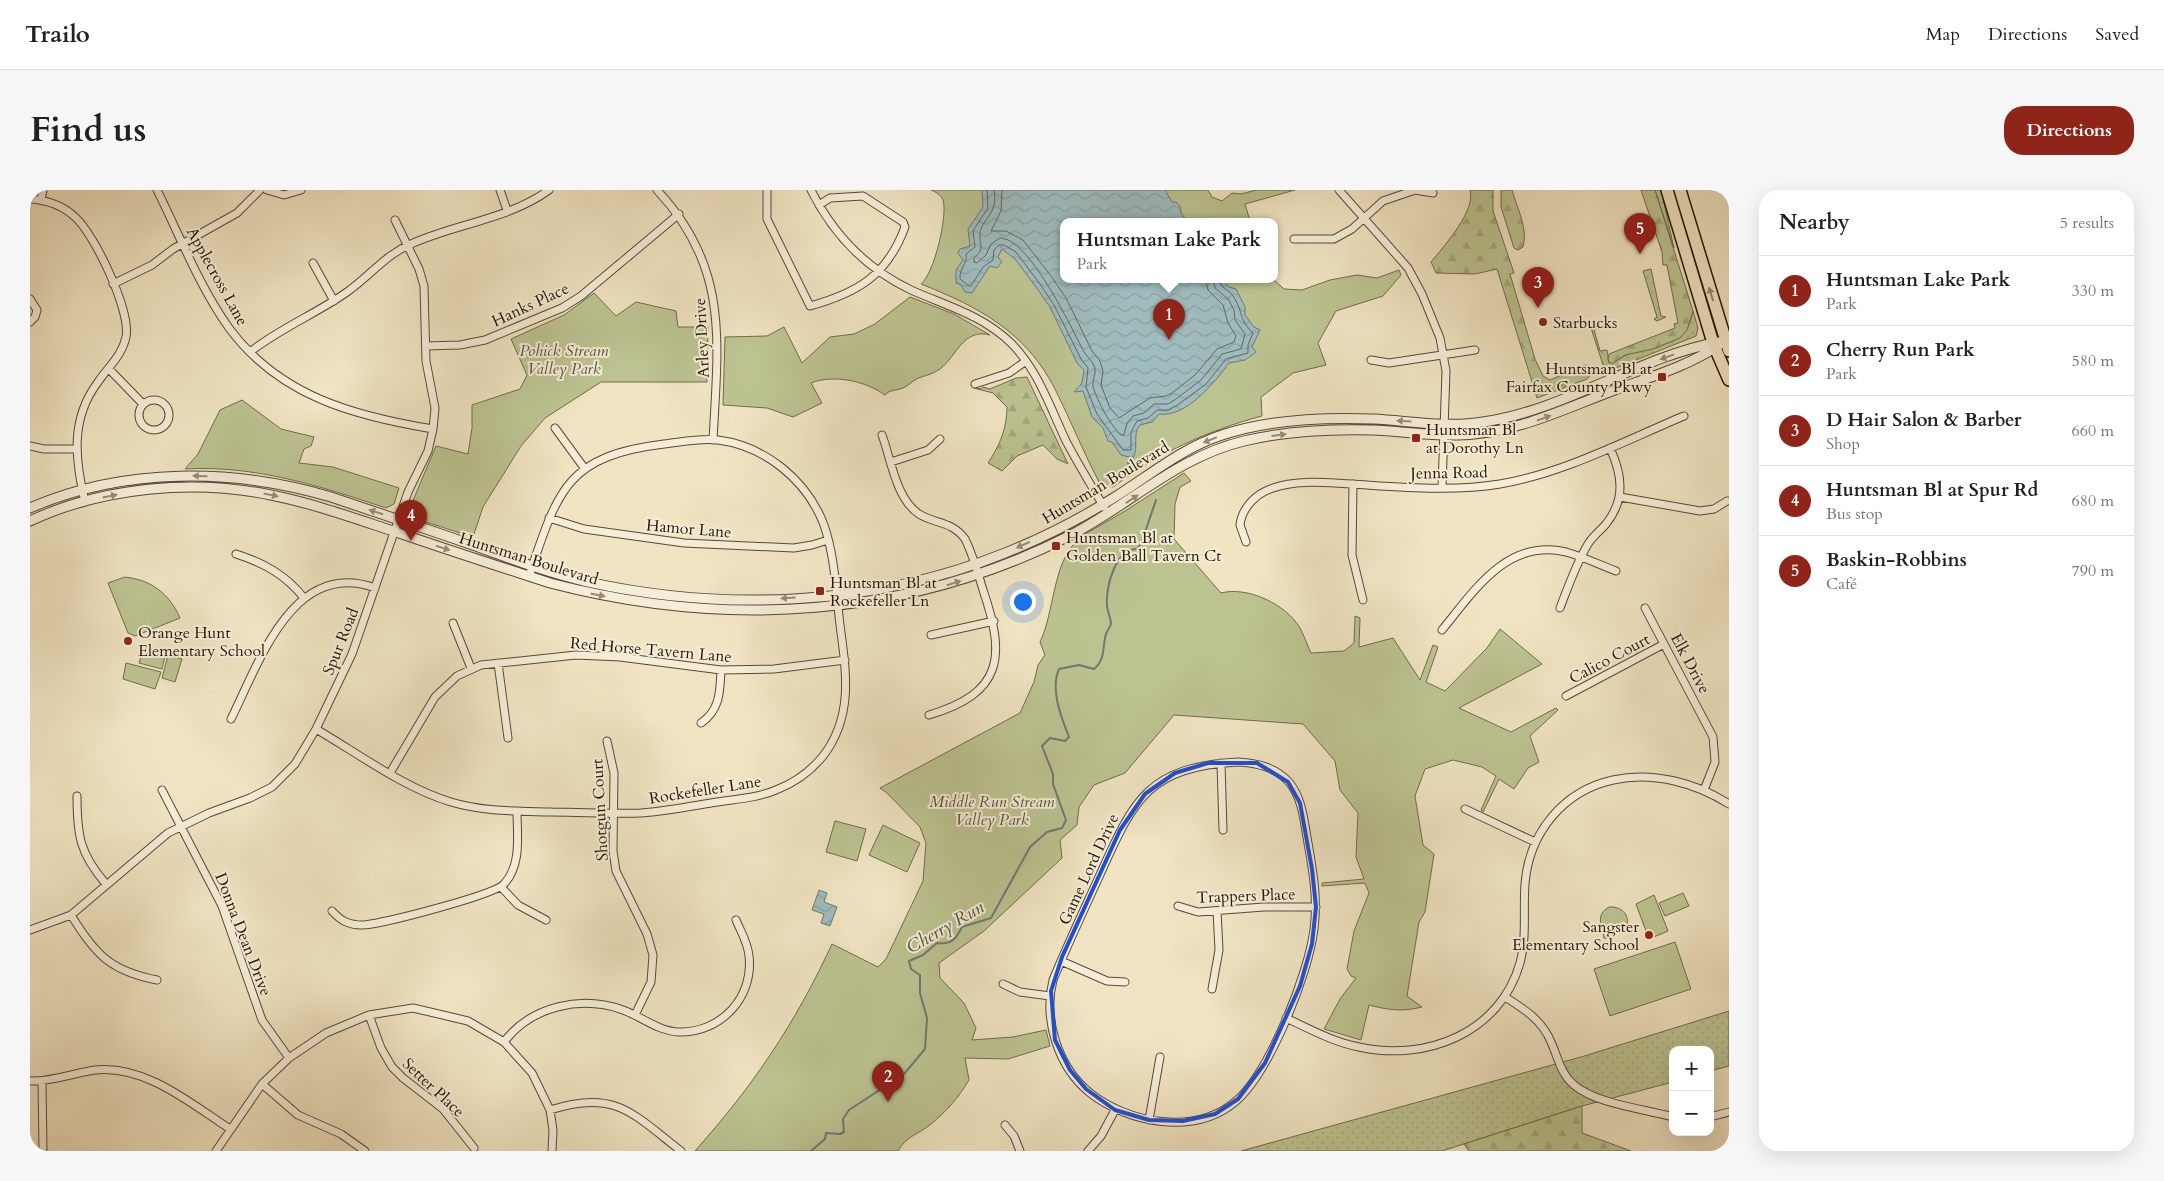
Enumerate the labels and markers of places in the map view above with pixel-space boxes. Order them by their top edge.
pin: 5 [1624,213,1656,254]
pin: 3 [1522,267,1554,308]
pin: 1 [1153,299,1185,340]
place label: Starbucks [1553,312,1617,334]
marker: Starbucks [1537,316,1549,328]
place label: Huntsman Bl at Fairfax County Pkwy [1506,358,1653,398]
marker: Huntsman Bl at Fairfax County Pkwy [1656,371,1668,383]
place label: Huntsman Bl at Dorothy Ln [1426,419,1524,459]
marker: Huntsman Bl at Dorothy Ln [1410,432,1422,444]
pin: 4 [395,500,427,541]
place label: Huntsman Bl at Golden Ball Tavern Ct [1066,527,1221,567]
marker: Huntsman Bl at Golden Ball Tavern Ct [1050,540,1062,552]
place label: Huntsman Bl at Rockefeller Ln [830,572,937,612]
marker: Huntsman Bl at Rockefeller Ln [814,585,826,597]
place label: Orange Hunt Elementary School [138,622,265,662]
marker: Orange Hunt Elementary School [122,635,134,647]
place label: Sangster Elementary School [1512,916,1639,956]
marker: Sangster Elementary School [1643,929,1655,941]
pin: 2 [872,1061,904,1102]

